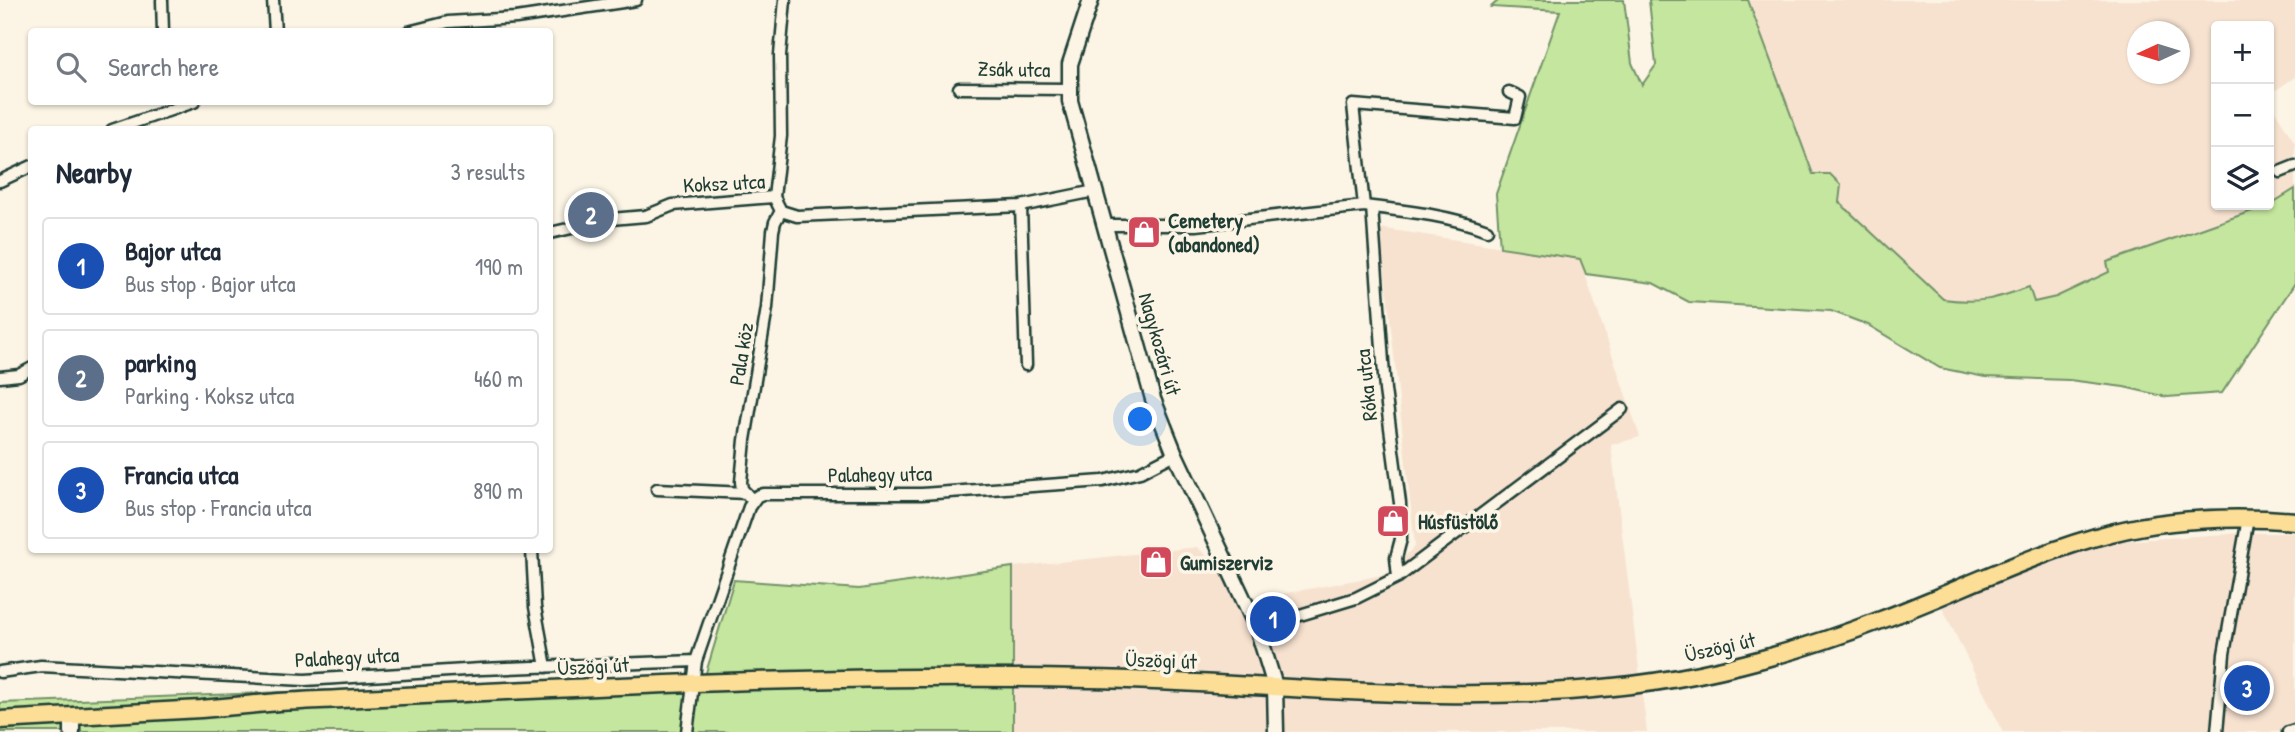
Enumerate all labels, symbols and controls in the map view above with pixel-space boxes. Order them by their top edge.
north arrow [2127,21,2190,84]
map controls [2211,21,2274,210]
button: + [2211,21,2274,84]
search box [28,28,553,105]
icon: search [52,48,90,86]
text: Search here [108,49,219,84]
street label: Zsák utca [977,54,1051,84]
button: − [2211,84,2274,147]
button: layers [2211,147,2274,210]
text: Nearby [56,152,132,192]
text: 3 results [450,156,525,187]
street label: Koksz utca [682,166,766,200]
pin: 2 [568,189,614,241]
place label: Cemetery (abandoned) [1168,206,1260,259]
shop icon: Cemetery (abandoned) [1125,213,1163,251]
text: Bajor utca [125,233,221,268]
text: 1 [77,251,85,282]
text: 190 m [475,251,523,282]
text: Bus stop · Bajor utca [125,268,296,299]
street label: Nagykozári út [1132,289,1189,399]
street label: Pala köz [722,321,760,387]
text: parking [125,345,196,380]
street label: Róka utca [1348,348,1384,422]
text: 2 [76,363,86,394]
text: 460 m [474,363,523,394]
text: Parking · Koksz utca [125,380,294,411]
your location [1123,402,1157,436]
text: Francia utca [125,457,238,492]
street label: Palahegy utca [828,459,932,489]
text: 3 [76,475,86,506]
text: 890 m [473,475,523,506]
text: Bus stop · Francia utca [125,492,311,523]
shop icon: Húsfüstölő [1374,502,1412,540]
place label: Húsfüstölő [1418,507,1499,536]
shop icon: Gumiszerviz [1137,543,1175,581]
place label: Gumiszerviz [1180,548,1273,577]
pin: 1 [1250,593,1296,645]
street label: Üszögi út [1682,625,1759,669]
street label: Palahegy utca [294,640,400,674]
street label: Üszögi út [1125,644,1198,676]
street label: Üszögi út [556,650,630,682]
pin: 3 [2224,662,2270,714]

